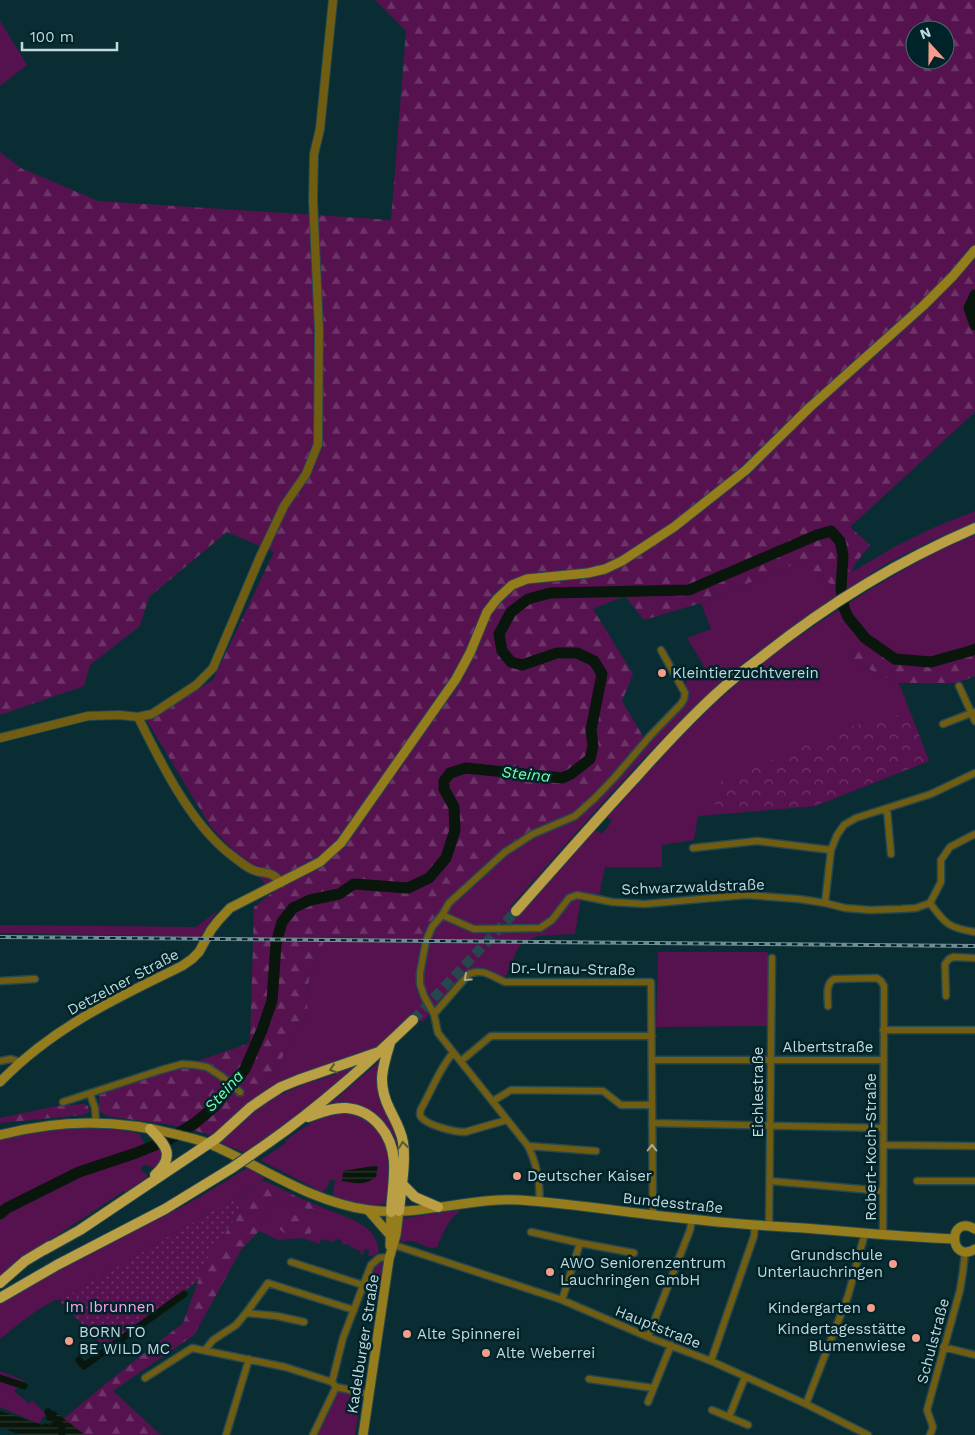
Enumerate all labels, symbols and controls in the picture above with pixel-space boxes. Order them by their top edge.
scale bar [22,20,118,52]
north arrow [905,20,955,70]
text: N [918,24,933,42]
text: 100 m [30,28,74,46]
place label: Kleintierzuchtverein [672,664,819,682]
marker: Kleintierzuchtverein [656,667,668,679]
water label: Steina [500,762,552,786]
street label: Schwarzwaldstraße [621,876,765,898]
street label: Detzelner Straße [64,945,182,1019]
street label: Dr.-Urnau-Straße [510,959,636,979]
one-way arrow [464,972,473,981]
street label: Albertstraße [782,1038,874,1056]
street label: Eichlestraße [749,1047,767,1138]
one-way arrow [330,1063,338,1073]
water label: Steina [200,1066,248,1116]
street label: Robert-Koch-Straße [862,1073,880,1221]
one-way arrow [398,1141,409,1149]
one-way arrow [647,1144,657,1152]
place label: Deutscher Kaiser [527,1167,652,1185]
marker: Deutscher Kaiser [511,1170,523,1182]
street label: Bundesstraße [622,1189,724,1217]
place label: Grundschule Unterlauchringen [757,1246,883,1281]
place label: AWO Seniorenzentrum Lauchringen GmbH [560,1254,726,1289]
marker: Grundschule Unterlauchringen [887,1258,899,1270]
marker: AWO Seniorenzentrum Lauchringen GmbH [544,1266,556,1278]
street label: Kadelburger Straße [343,1273,383,1415]
street label: Schulstraße [913,1296,953,1386]
park label: Im Ibrunnen [65,1298,155,1316]
place label: Kindergarten [768,1299,861,1317]
street label: Hauptstraße [613,1302,703,1352]
marker: Kindergarten [865,1302,877,1314]
place label: Kindertagesstätte Blumenwiese [777,1320,906,1355]
place label: BORN TO BE WILD MC [79,1323,170,1358]
place label: Alte Spinnerei [417,1325,520,1343]
marker: Alte Spinnerei [401,1328,413,1340]
marker: Kindertagesstätte Blumenwiese [910,1332,922,1344]
marker: BORN TO BE WILD MC [63,1335,75,1347]
place label: Alte Weberrei [496,1344,595,1362]
marker: Alte Weberrei [480,1347,492,1359]

